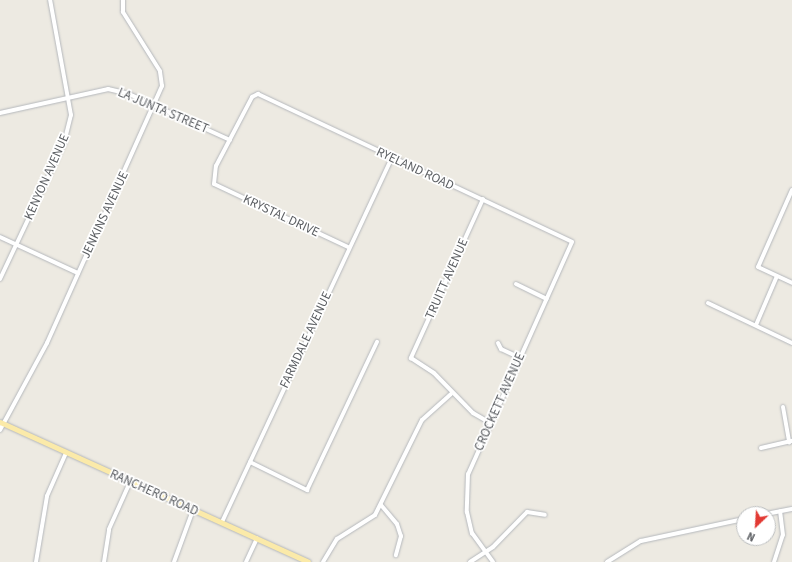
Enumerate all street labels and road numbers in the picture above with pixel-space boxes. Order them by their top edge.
street label: LA JUNTA STREET [115,85,211,137]
street label: KENYON AVENUE [21,132,73,222]
street label: RYELAND ROAD [374,144,456,194]
street label: JENKINS AVENUE [78,169,132,261]
street label: KRYSTAL DRIVE [240,192,322,240]
street label: TRUITT AVENUE [422,236,472,322]
street label: FARMDALE AVENUE [277,289,335,391]
street label: CROCKETT AVENUE [471,350,529,454]
street label: RANCHERO ROAD [107,467,201,519]

